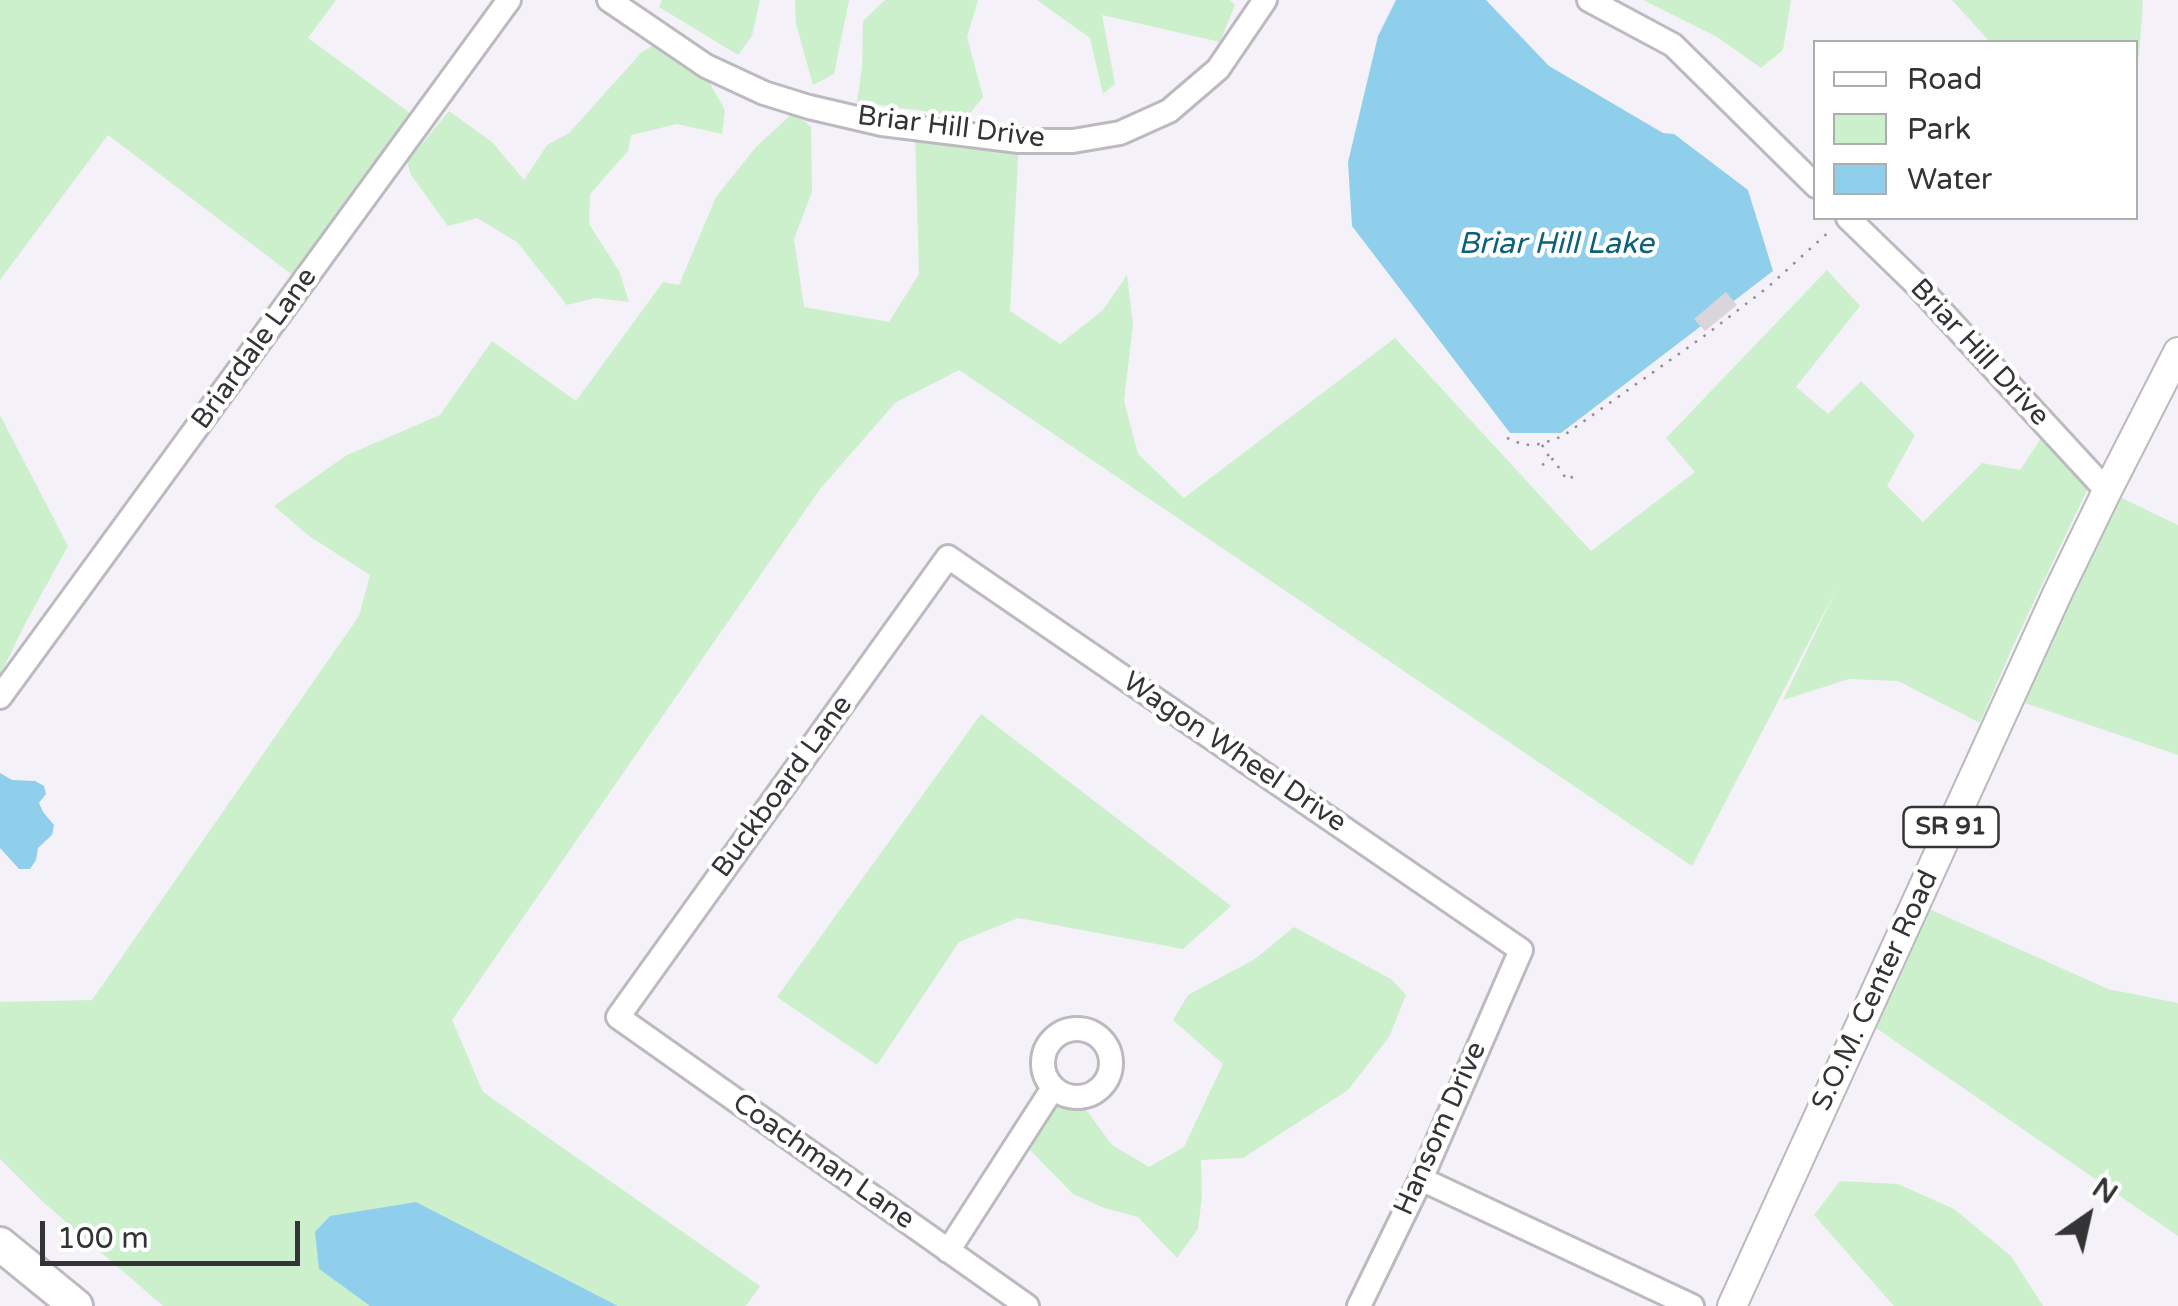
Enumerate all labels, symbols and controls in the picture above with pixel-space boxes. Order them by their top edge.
legend [1813,40,2138,220]
text: Road [1907,61,1982,98]
street label: Briar Hill Drive [855,100,1047,156]
text: Park [1907,111,1971,148]
text: Water [1907,161,1992,198]
water label: Briar Hill Lake [1458,227,1654,263]
street label: Briardale Lane [185,262,325,436]
street label: Briar Hill Drive [1902,273,2056,433]
street label: Wagon Wheel Drive [1116,666,1352,840]
street label: Buckboard Lane [706,689,860,885]
road number: SR 91 [1904,807,1998,847]
street label: S.O.M. Center Road [1806,866,1946,1116]
street label: Hansom Drive [1388,1037,1494,1221]
street label: Coachman Lane [726,1087,920,1237]
north arrow [2038,1166,2138,1266]
text: N [2086,1171,2124,1212]
scale bar [45,1201,305,1263]
text: 100 m [57,1220,149,1257]

